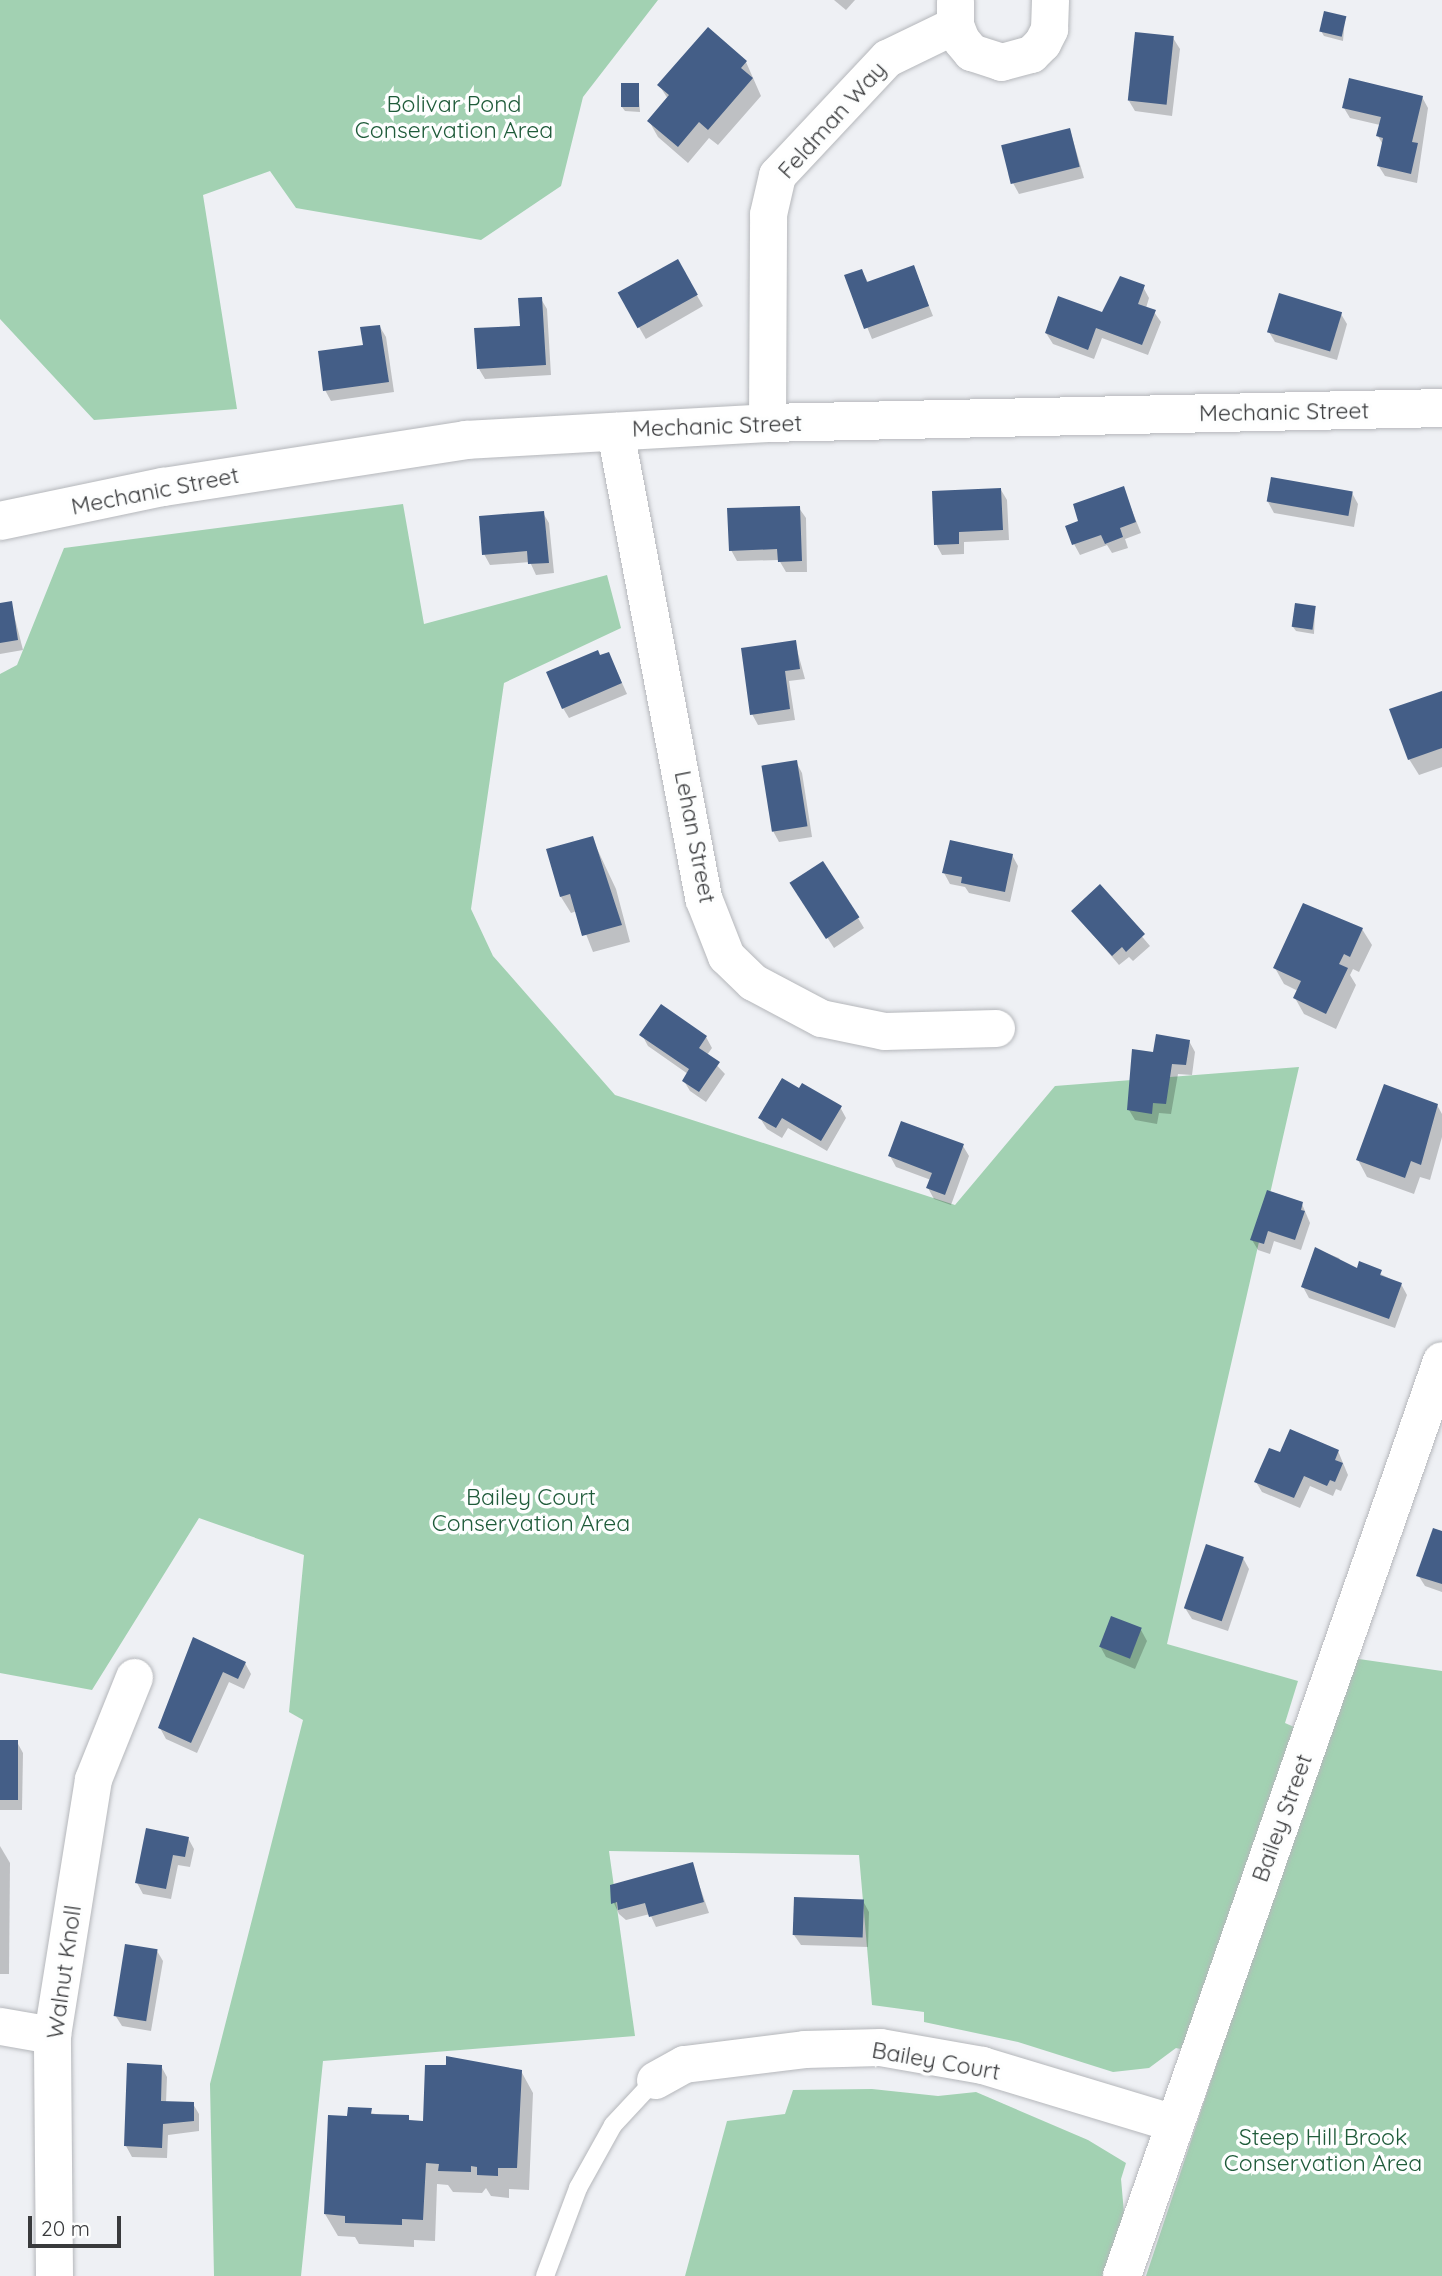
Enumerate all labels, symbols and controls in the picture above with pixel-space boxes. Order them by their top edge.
street label: Feldman Way [772,56,892,184]
park label: Bolivar Pond Conservation Area [355,90,553,144]
street label: Mechanic Street [1199,397,1369,427]
street label: Mechanic Street [631,409,803,443]
street label: Mechanic Street [69,461,241,521]
street label: Lehan Street [669,768,721,906]
park label: Bailey Court Conservation Area [432,1483,630,1537]
street label: Bailey Street [1246,1750,1318,1886]
street label: Walnut Knoll [41,1903,87,2041]
street label: Bailey Court [870,2036,1002,2086]
park label: Steep Hill Brook Conservation Area [1224,2123,1422,2177]
scale bar [32,2202,124,2246]
text: 20 m [41,2215,90,2241]

